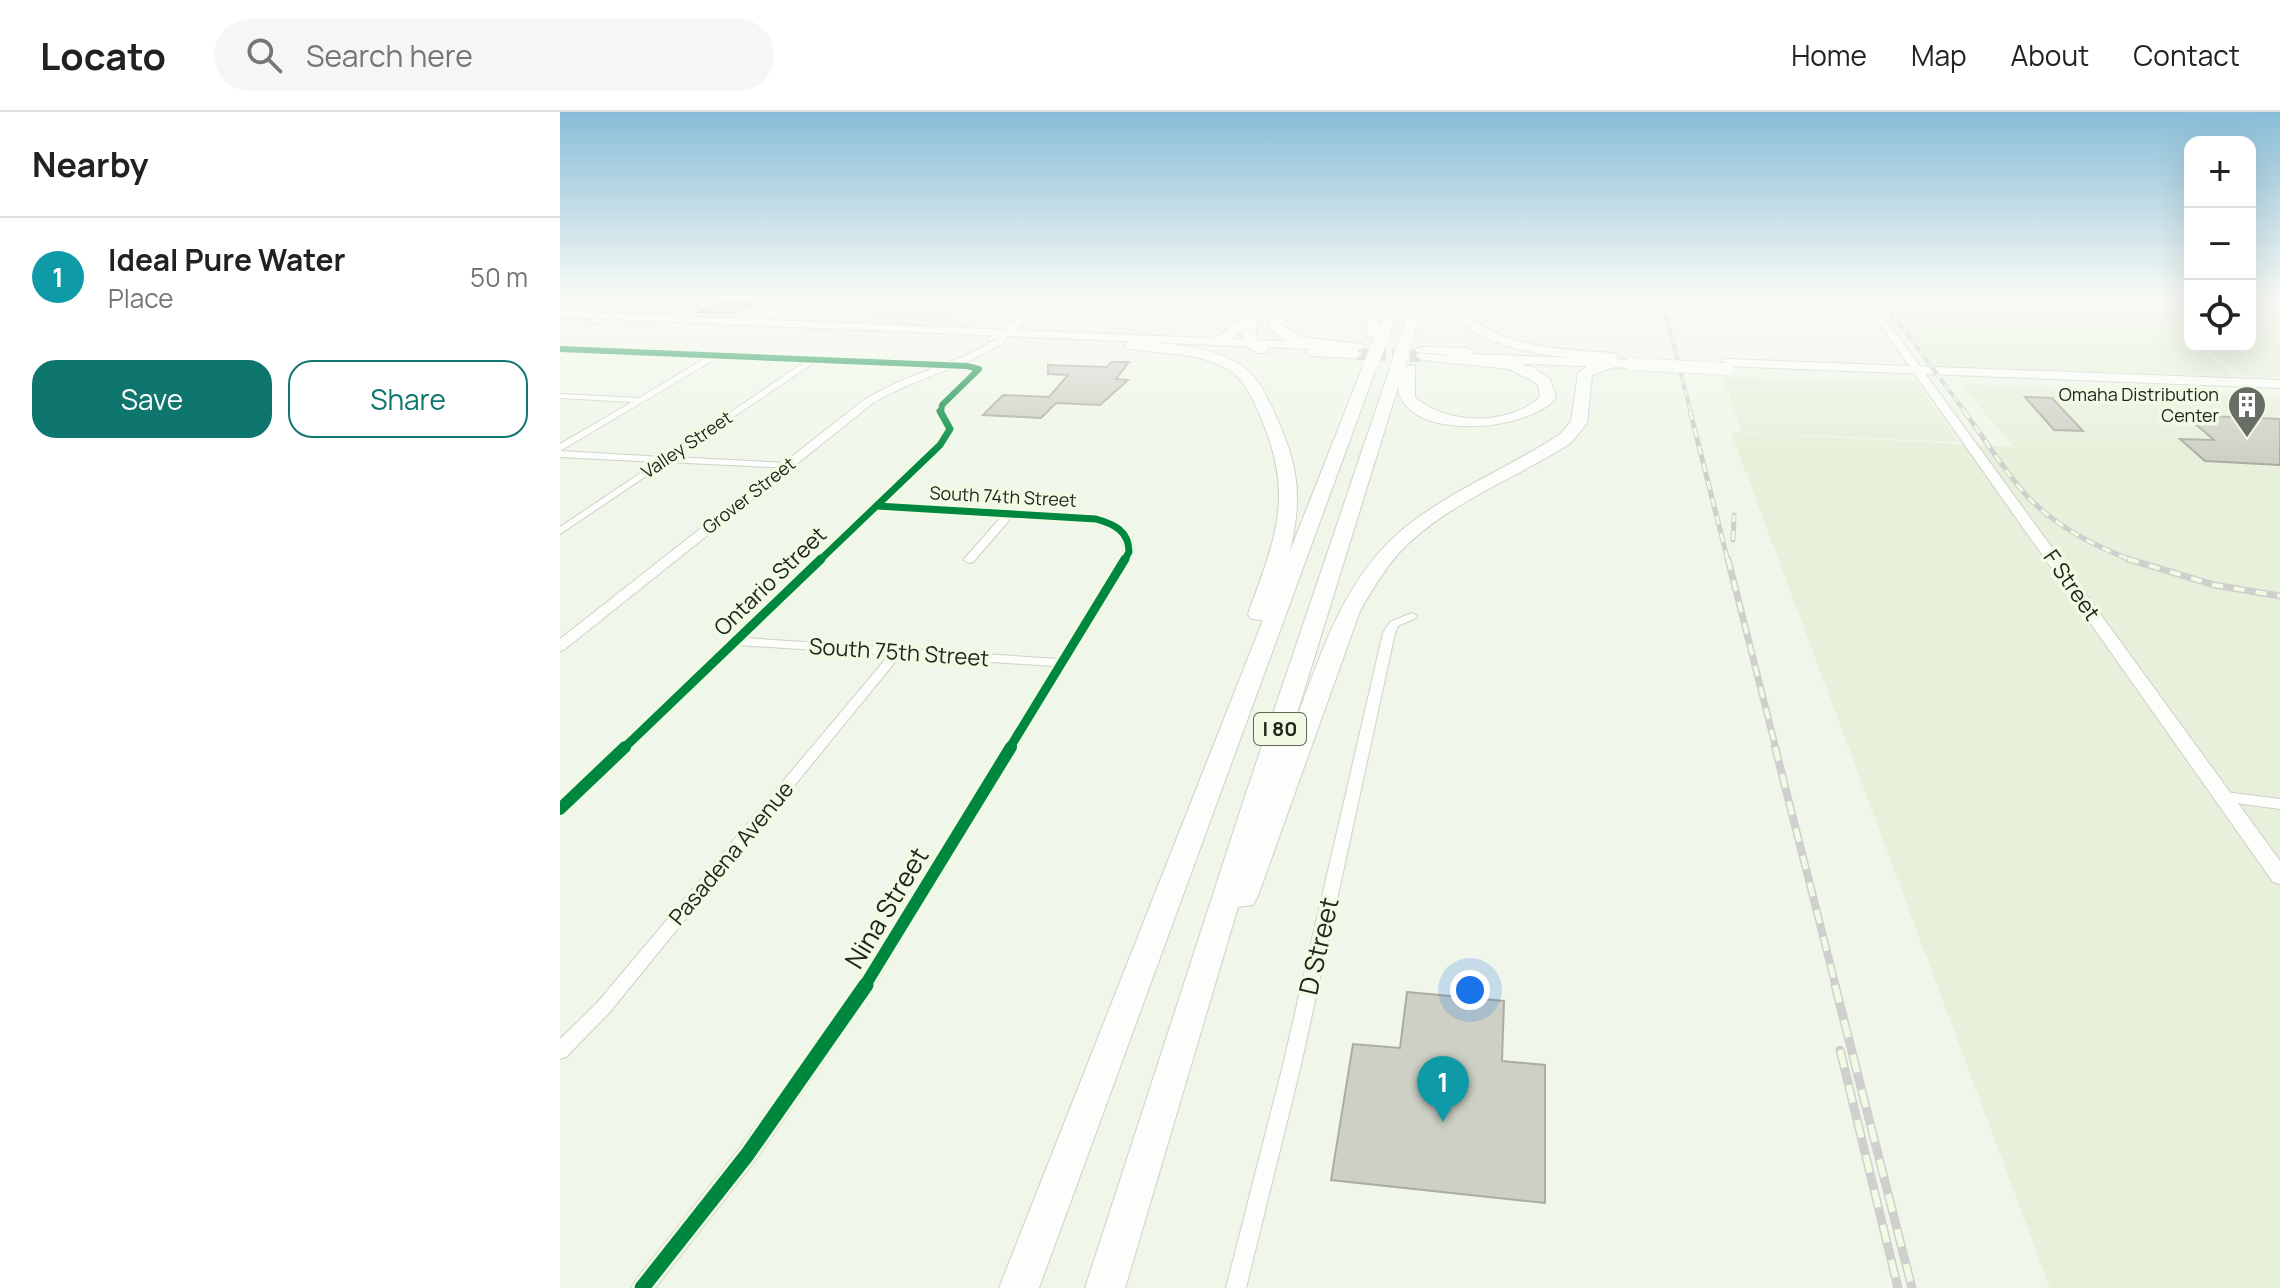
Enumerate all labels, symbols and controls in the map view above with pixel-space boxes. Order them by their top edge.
search box [214,19,774,91]
text: Locato [40,29,166,81]
icon: search [242,33,286,77]
text: Search here [306,35,473,76]
text: Home [1791,36,1867,74]
text: Map [1911,36,1967,74]
text: About [2011,36,2089,74]
text: Contact [2133,36,2240,74]
map controls [2184,136,2256,352]
button: + [2184,136,2256,208]
text: Nearby [32,141,148,187]
button: − [2184,208,2256,280]
text: Ideal Pure Water [108,239,345,280]
text: 1 [52,259,64,295]
text: 50 m [470,259,528,295]
text: Place [108,280,173,316]
button: locate [2184,280,2256,352]
button: Save [32,360,272,438]
button: Share [288,360,528,438]
place label: Omaha Distribution Center [2059,382,2220,427]
building icon: Omaha Distribution Center [2226,384,2268,439]
street label: Valley Street [636,405,737,483]
street label: Grover Street [697,451,800,539]
street label: South 74th Street [929,480,1077,512]
street label: Ontario Street [707,520,833,642]
street label: F Street [2037,544,2107,627]
street label: South 75th Street [808,631,990,673]
road number: I 80 [1254,713,1306,745]
street label: Pasadena Avenue [662,775,800,931]
street label: Nina Street [836,840,936,975]
street label: D Street [1289,893,1347,998]
your location [1450,970,1490,1010]
pin: 1 [1417,1056,1469,1122]

